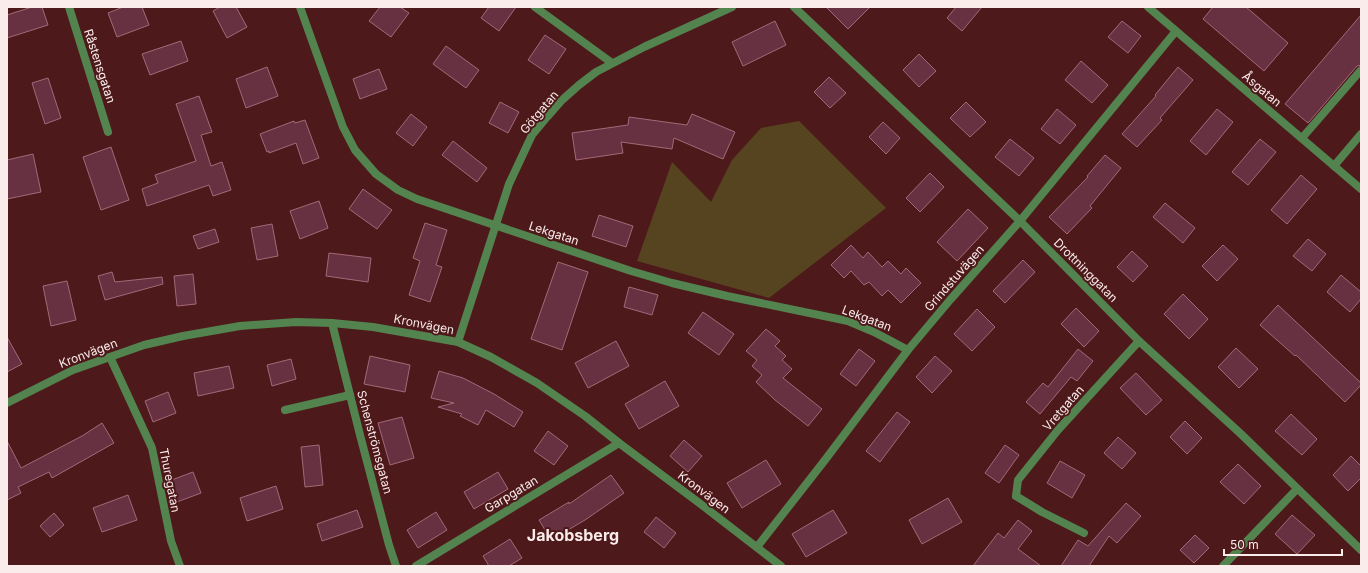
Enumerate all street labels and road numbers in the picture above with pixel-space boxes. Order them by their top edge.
street label: Råstensgatan [81,27,119,105]
street label: Åsgatan [1239,68,1285,110]
street label: Götgatan [517,87,561,137]
street label: Lekgatan [527,218,581,248]
street label: Drottninggatan [1051,235,1121,305]
street label: Grindstuvägen [921,242,987,314]
street label: Lekgatan [840,302,894,334]
street label: Kronvägen [392,311,456,337]
street label: Kronvägen [57,335,119,371]
street label: Vretgatan [1039,382,1087,434]
street label: Schenströmsgatan [354,389,396,495]
street label: Thuregatan [156,447,184,513]
street label: Kronvägen [675,468,733,516]
street label: Garpgatan [482,472,540,516]

